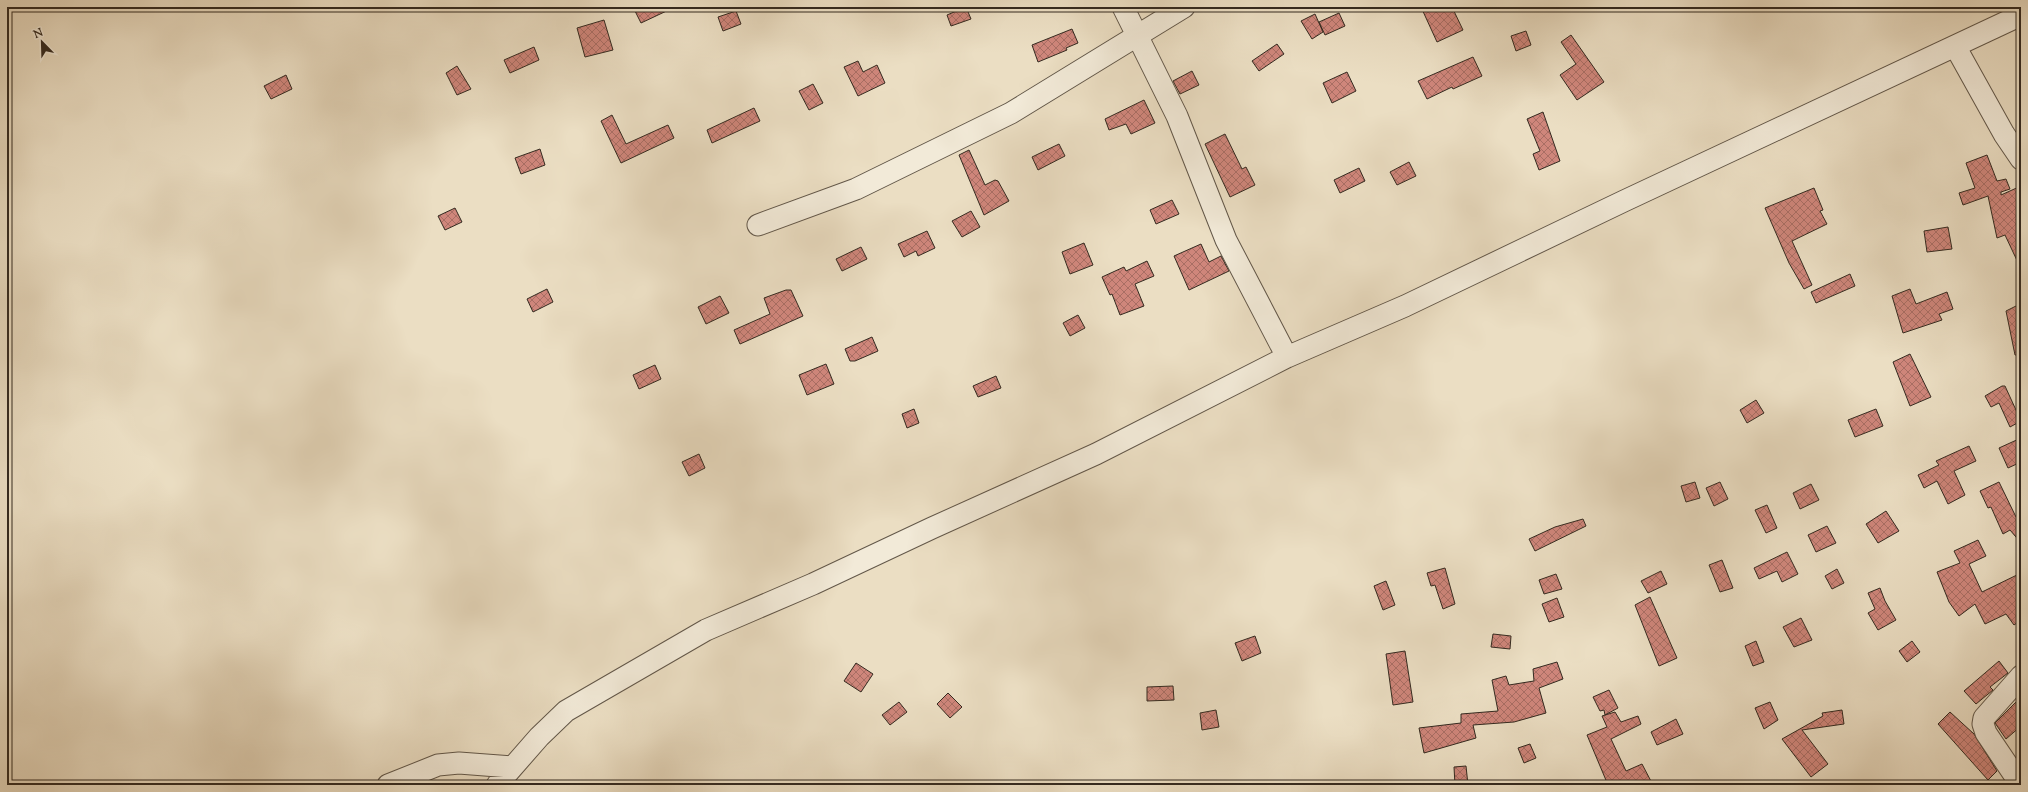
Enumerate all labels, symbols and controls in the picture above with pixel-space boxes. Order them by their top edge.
north arrow [22,22,62,62]
text: N [30,25,46,43]

